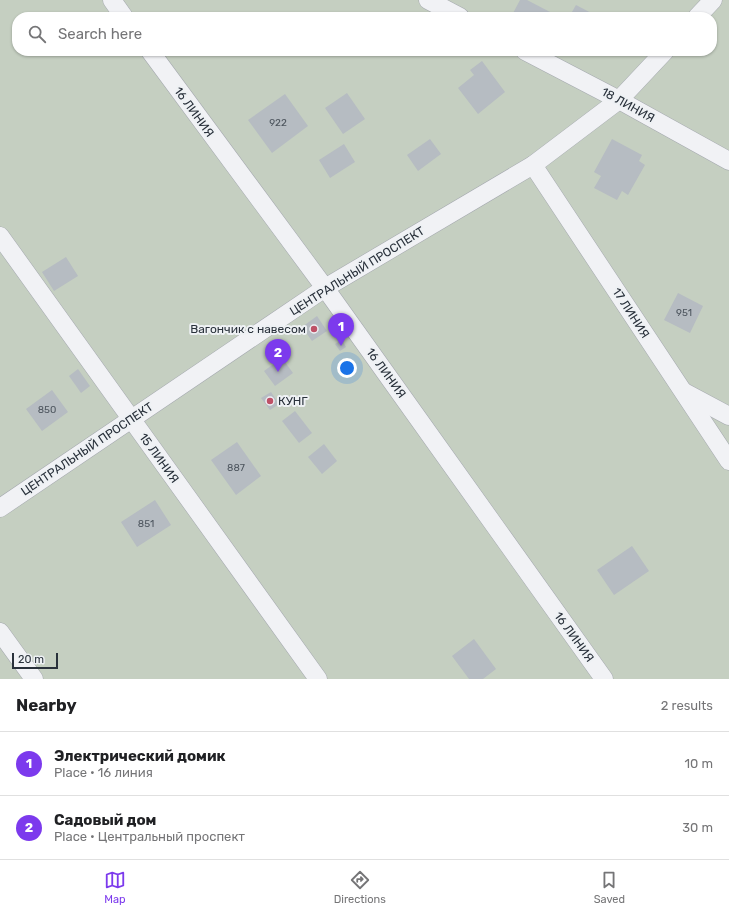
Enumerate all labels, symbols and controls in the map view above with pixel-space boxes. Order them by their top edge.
search box [12,12,717,56]
icon: search [26,23,48,45]
text: Search here [58,25,142,43]
street label: 16 ЛИНИЯ [171,84,217,140]
street label: 18 ЛИНИЯ [599,85,657,125]
house number: 922 [269,117,287,129]
street label: ЦЕНТРАЛЬНЫЙ ПРОСПЕКТ [287,224,427,318]
street label: 17 ЛИНИЯ [610,285,652,341]
house number: 951 [676,307,692,319]
pin: 1 [328,313,354,346]
place label: Вагончик с навесом [190,322,306,336]
marker: Вагончик с навесом [309,324,319,334]
pin: 2 [265,339,291,372]
street label: 16 ЛИНИЯ [363,345,409,401]
your location [337,358,357,378]
place label: КУНГ [278,394,308,408]
marker: КУНГ [265,396,275,406]
street label: ЦЕНТРАЛЬНЫЙ ПРОСПЕКТ [18,400,156,498]
house number: 850 [38,404,56,416]
street label: 15 ЛИНИЯ [136,430,182,486]
house number: 887 [227,462,245,474]
house number: 851 [138,518,154,530]
street label: 16 ЛИНИЯ [551,609,597,665]
scale bar [12,651,58,670]
text: 20 m [18,653,44,666]
text: Nearby [16,695,77,715]
text: 2 results [661,698,713,713]
text: Электрический домик [54,747,226,765]
text: 1 [26,756,32,771]
text: 10 m [684,756,713,771]
text: Place · 16 линия [54,765,153,780]
text: Садовый дом [54,811,156,829]
text: 2 [25,820,33,835]
text: 30 m [682,820,713,835]
text: Place · Центральный проспект [54,829,245,844]
tab: Map [104,869,126,906]
tab: Directions [334,869,386,906]
tab: Saved [594,869,625,906]

